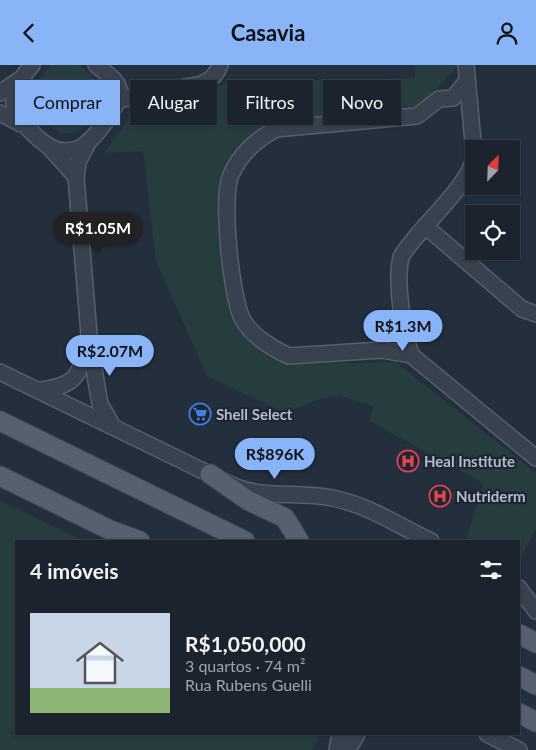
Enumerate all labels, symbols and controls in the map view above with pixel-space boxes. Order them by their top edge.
icon: back [15,19,43,47]
text: Casavia [231,19,305,46]
icon: person [493,19,521,47]
chip: Comprar [15,80,120,125]
chip: Alugar [130,80,217,125]
chip: Filtros [227,80,313,125]
chip: Novo [323,80,401,125]
north arrow [465,140,520,195]
map controls [465,140,520,260]
button: locate [465,205,520,260]
pin: R$1.05M [52,211,144,254]
text: R$1.05M [65,218,131,237]
pin: R$1.3M [362,309,444,352]
text: R$1.3M [374,316,432,335]
pin: R$2.07M [64,335,156,377]
text: R$2.07M [77,341,143,360]
supermarket icon: Shell Select [188,402,212,426]
place label: Shell Select [216,405,293,423]
pin: R$896K [234,437,316,480]
text: R$896K [246,444,304,463]
hospital icon: Heal Institute [396,449,420,473]
place label: Heal Institute [424,452,515,470]
hospital icon: Nutriderm [428,484,452,508]
place label: Nutriderm [456,487,526,505]
icon: filters [477,556,505,584]
text: 4 imóveis [30,558,118,583]
text: R$1,050,000 [185,631,306,656]
icon: home [70,633,130,693]
text: 3 quartos · 74 m² [185,656,305,675]
text: Rua Rubens Guelli [185,675,312,694]

